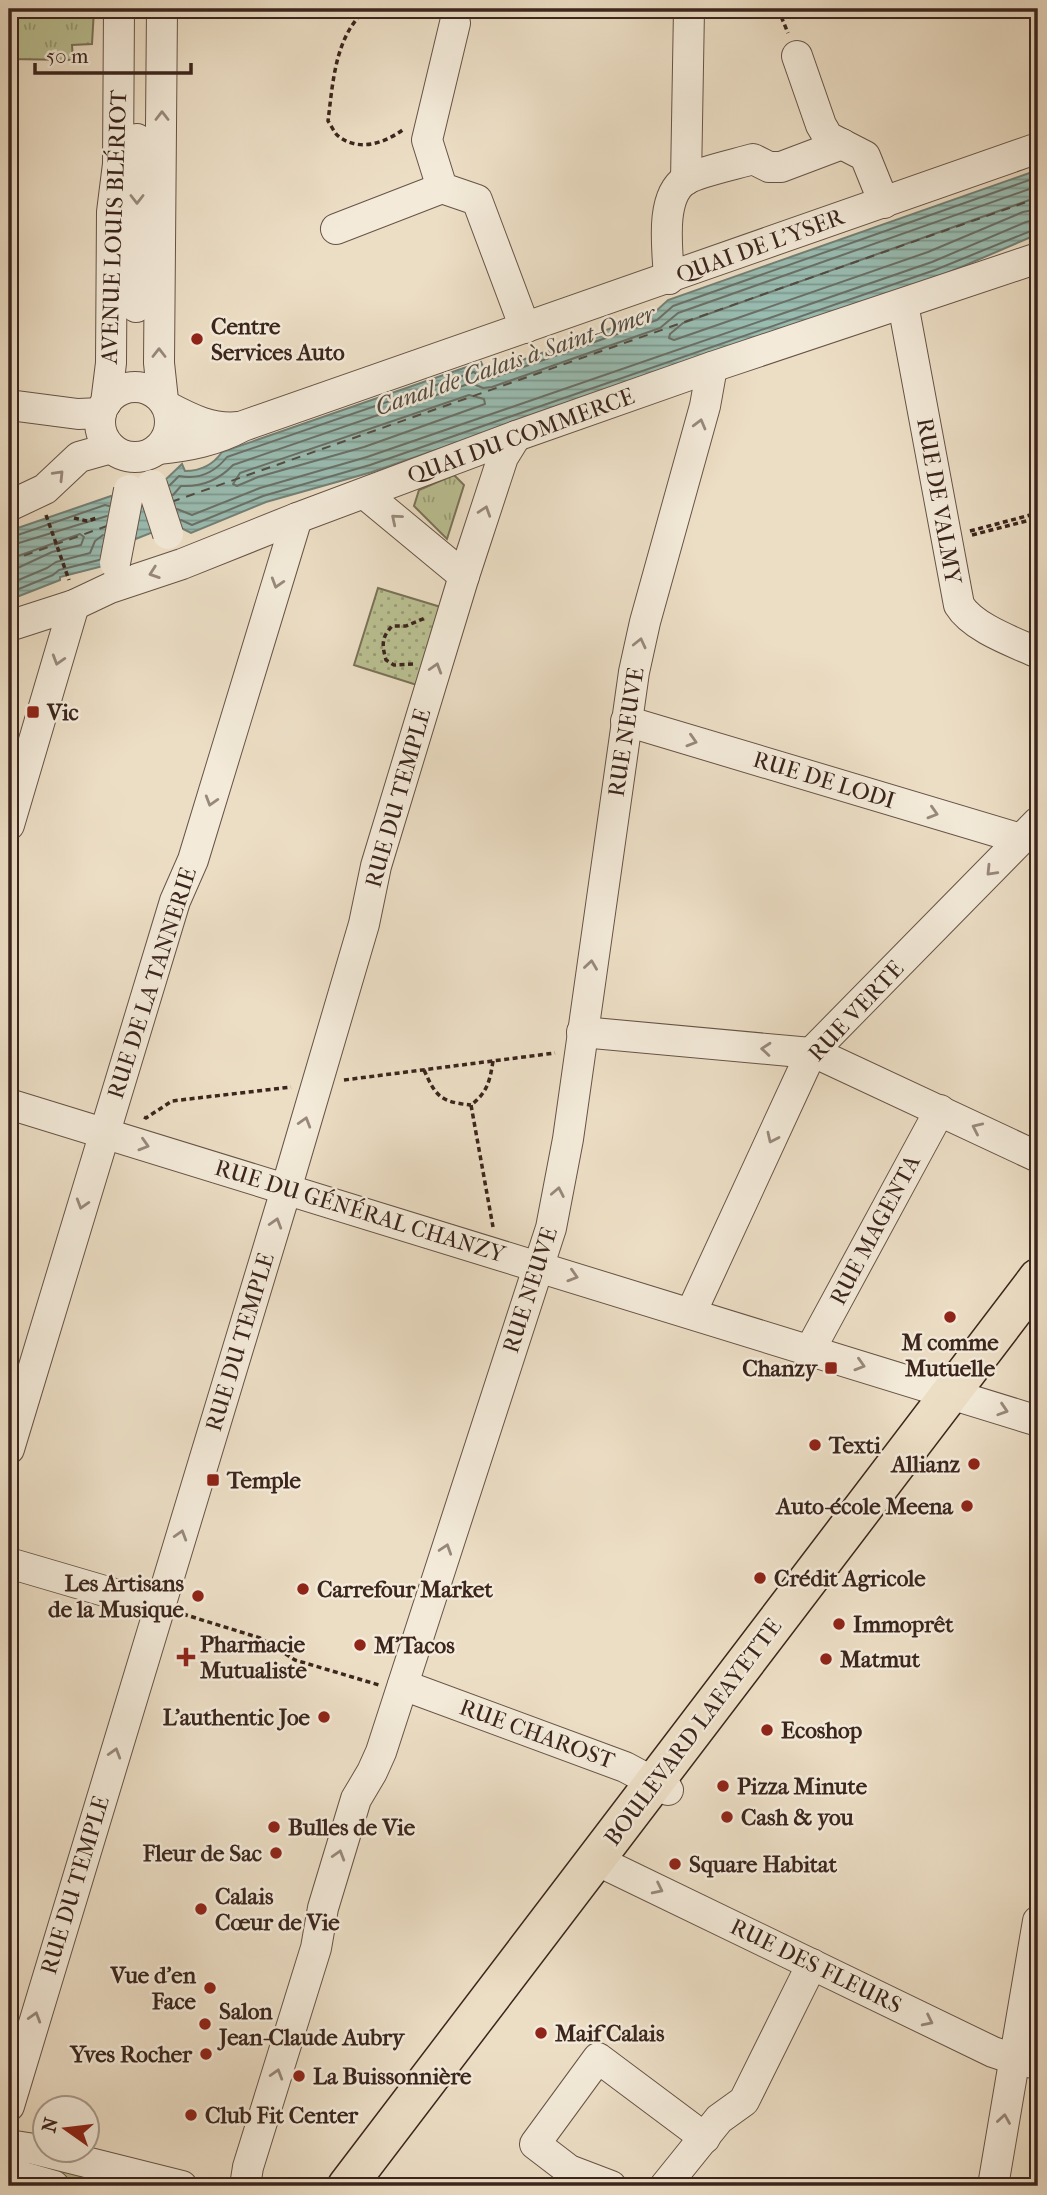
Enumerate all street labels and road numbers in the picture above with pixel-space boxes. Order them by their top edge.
street label: AVENUE LOUIS BLÉRIOT [96,89,132,365]
street label: QUAI DE L'YSER [672,203,849,289]
street label: QUAI DU COMMERCE [404,382,638,490]
street label: RUE DE VALMY [911,416,967,588]
street label: RUE NEUVE [602,665,650,799]
street label: RUE DU TEMPLE [360,705,436,891]
street label: RUE DE LODI [750,746,898,814]
street label: RUE DE LA TANNERIE [102,864,202,1102]
street label: RUE VERTE [803,955,909,1067]
street label: RUE MAGENTA [824,1150,926,1310]
street label: RUE DU GÉNÉRAL CHANZY [212,1154,510,1268]
street label: RUE NEUVE [497,1224,563,1356]
street label: RUE DU TEMPLE [200,1250,280,1434]
street label: BOULEVARD LAFAYETTE [599,1613,787,1851]
street label: RUE CHAROST [456,1693,619,1775]
street label: RUE DU TEMPLE [35,1793,115,1977]
street label: RUE DES FLEURS [726,1913,906,2019]

